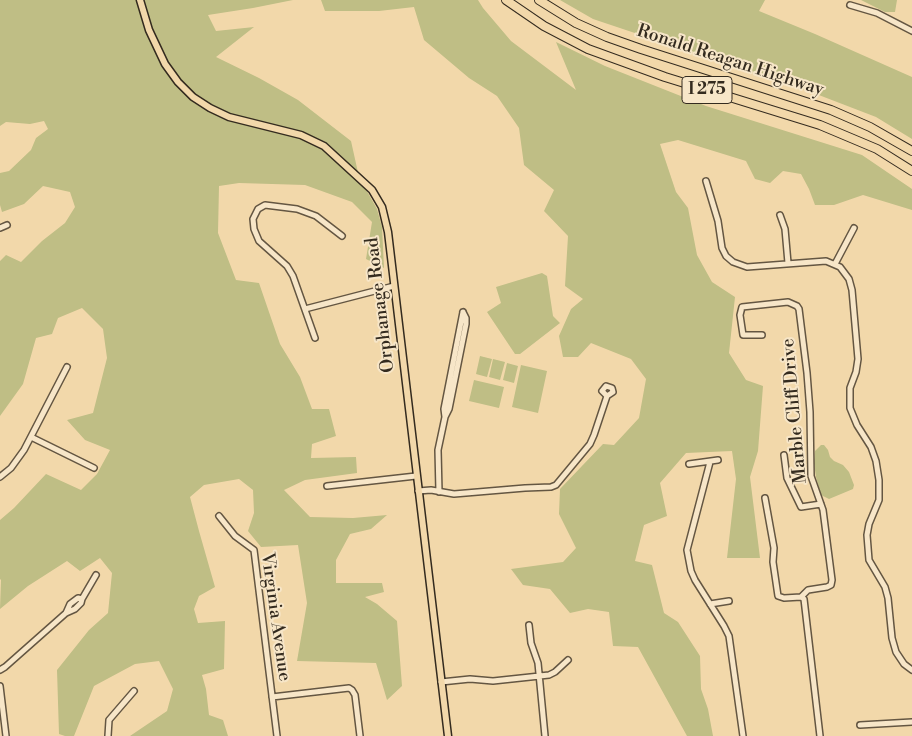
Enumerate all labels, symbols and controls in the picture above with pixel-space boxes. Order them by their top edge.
street label: Ronald Reagan Highway [634,21,826,101]
road number: I 275 [682,76,732,104]
street label: Orphanage Road [362,236,400,374]
street label: Marble Cliff Drive [778,337,812,485]
street label: Virginia Avenue [255,551,295,683]

